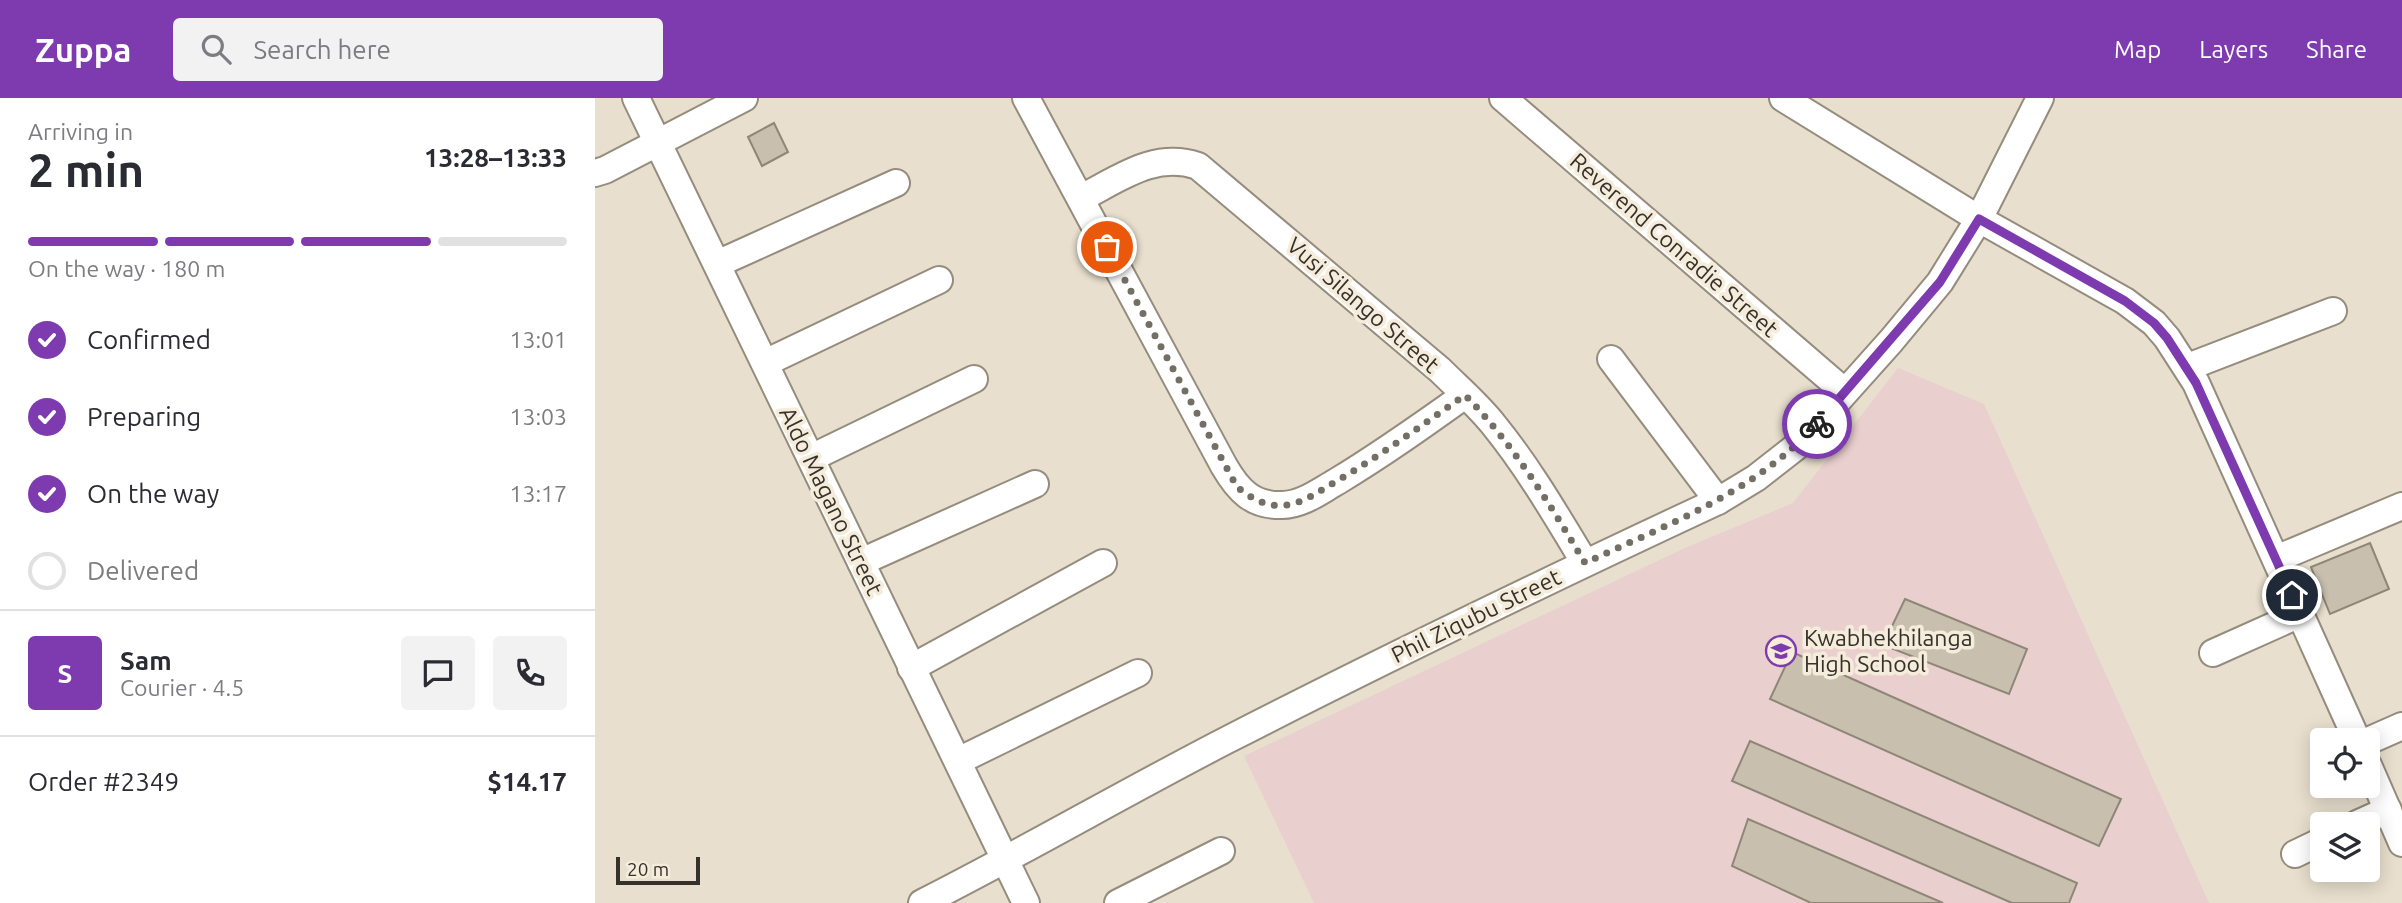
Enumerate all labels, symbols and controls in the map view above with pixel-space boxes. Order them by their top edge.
search box [173,18,663,81]
icon: search [197,30,235,68]
text: Zuppa [35,31,131,68]
text: Search here [253,35,391,64]
text: Map [2114,36,2161,63]
text: Layers [2199,36,2268,63]
text: Share [2306,36,2367,63]
text: Arriving in [28,119,133,144]
text: 13:28–13:33 [424,143,567,172]
text: 2 min [28,144,144,196]
street label: Reverend Conradie Street [1566,148,1783,341]
pin [1077,217,1137,277]
icon: bag [1088,228,1126,266]
street label: Vusi Silango Street [1282,232,1444,377]
text: On the way · 180 m [28,256,225,281]
icon: check [28,321,66,359]
text: Confirmed [87,325,211,354]
text: 13:01 [509,327,567,352]
courier [1782,389,1852,459]
icon: check [28,398,66,436]
text: Preparing [87,402,201,431]
street label: Aldo Magano Street [775,403,888,599]
text: 13:03 [509,404,567,429]
icon: bike [1798,405,1836,443]
icon: check [28,475,66,513]
text: On the way [87,479,219,508]
text: 13:17 [509,481,567,506]
text: Delivered [87,556,199,585]
street label: Phil Ziqubu Street [1387,564,1565,667]
pin [2262,565,2322,625]
icon: home [2273,576,2311,614]
place label: Kwabhekhilanga High School [1804,625,1972,676]
school or university icon: Kwabhekhilanga High School [1764,634,1798,668]
button: chat [401,636,475,710]
button: phone [493,636,567,710]
text: Sam [120,646,172,675]
text: S [58,659,72,688]
text: Courier · 4.5 [120,675,244,700]
map controls [2310,728,2380,882]
button: locate [2310,728,2380,798]
text: Order #2349 [28,767,179,796]
text: $14.17 [487,767,567,796]
button: layers [2310,812,2380,882]
scale bar [616,854,700,886]
text: 20 m [627,858,669,880]

